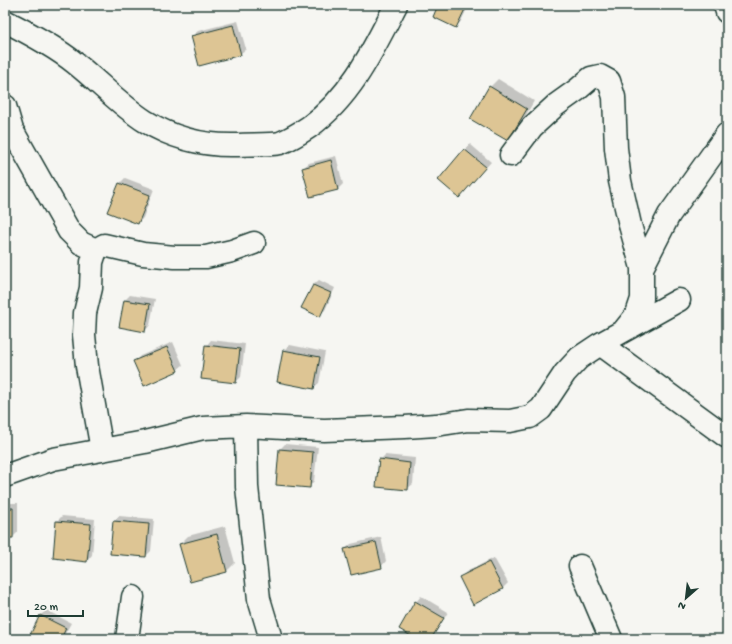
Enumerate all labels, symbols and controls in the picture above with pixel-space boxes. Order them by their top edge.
north arrow [666,578,706,618]
scale bar [28,592,83,618]
text: N [676,598,688,612]
text: 20 m [34,601,59,615]

